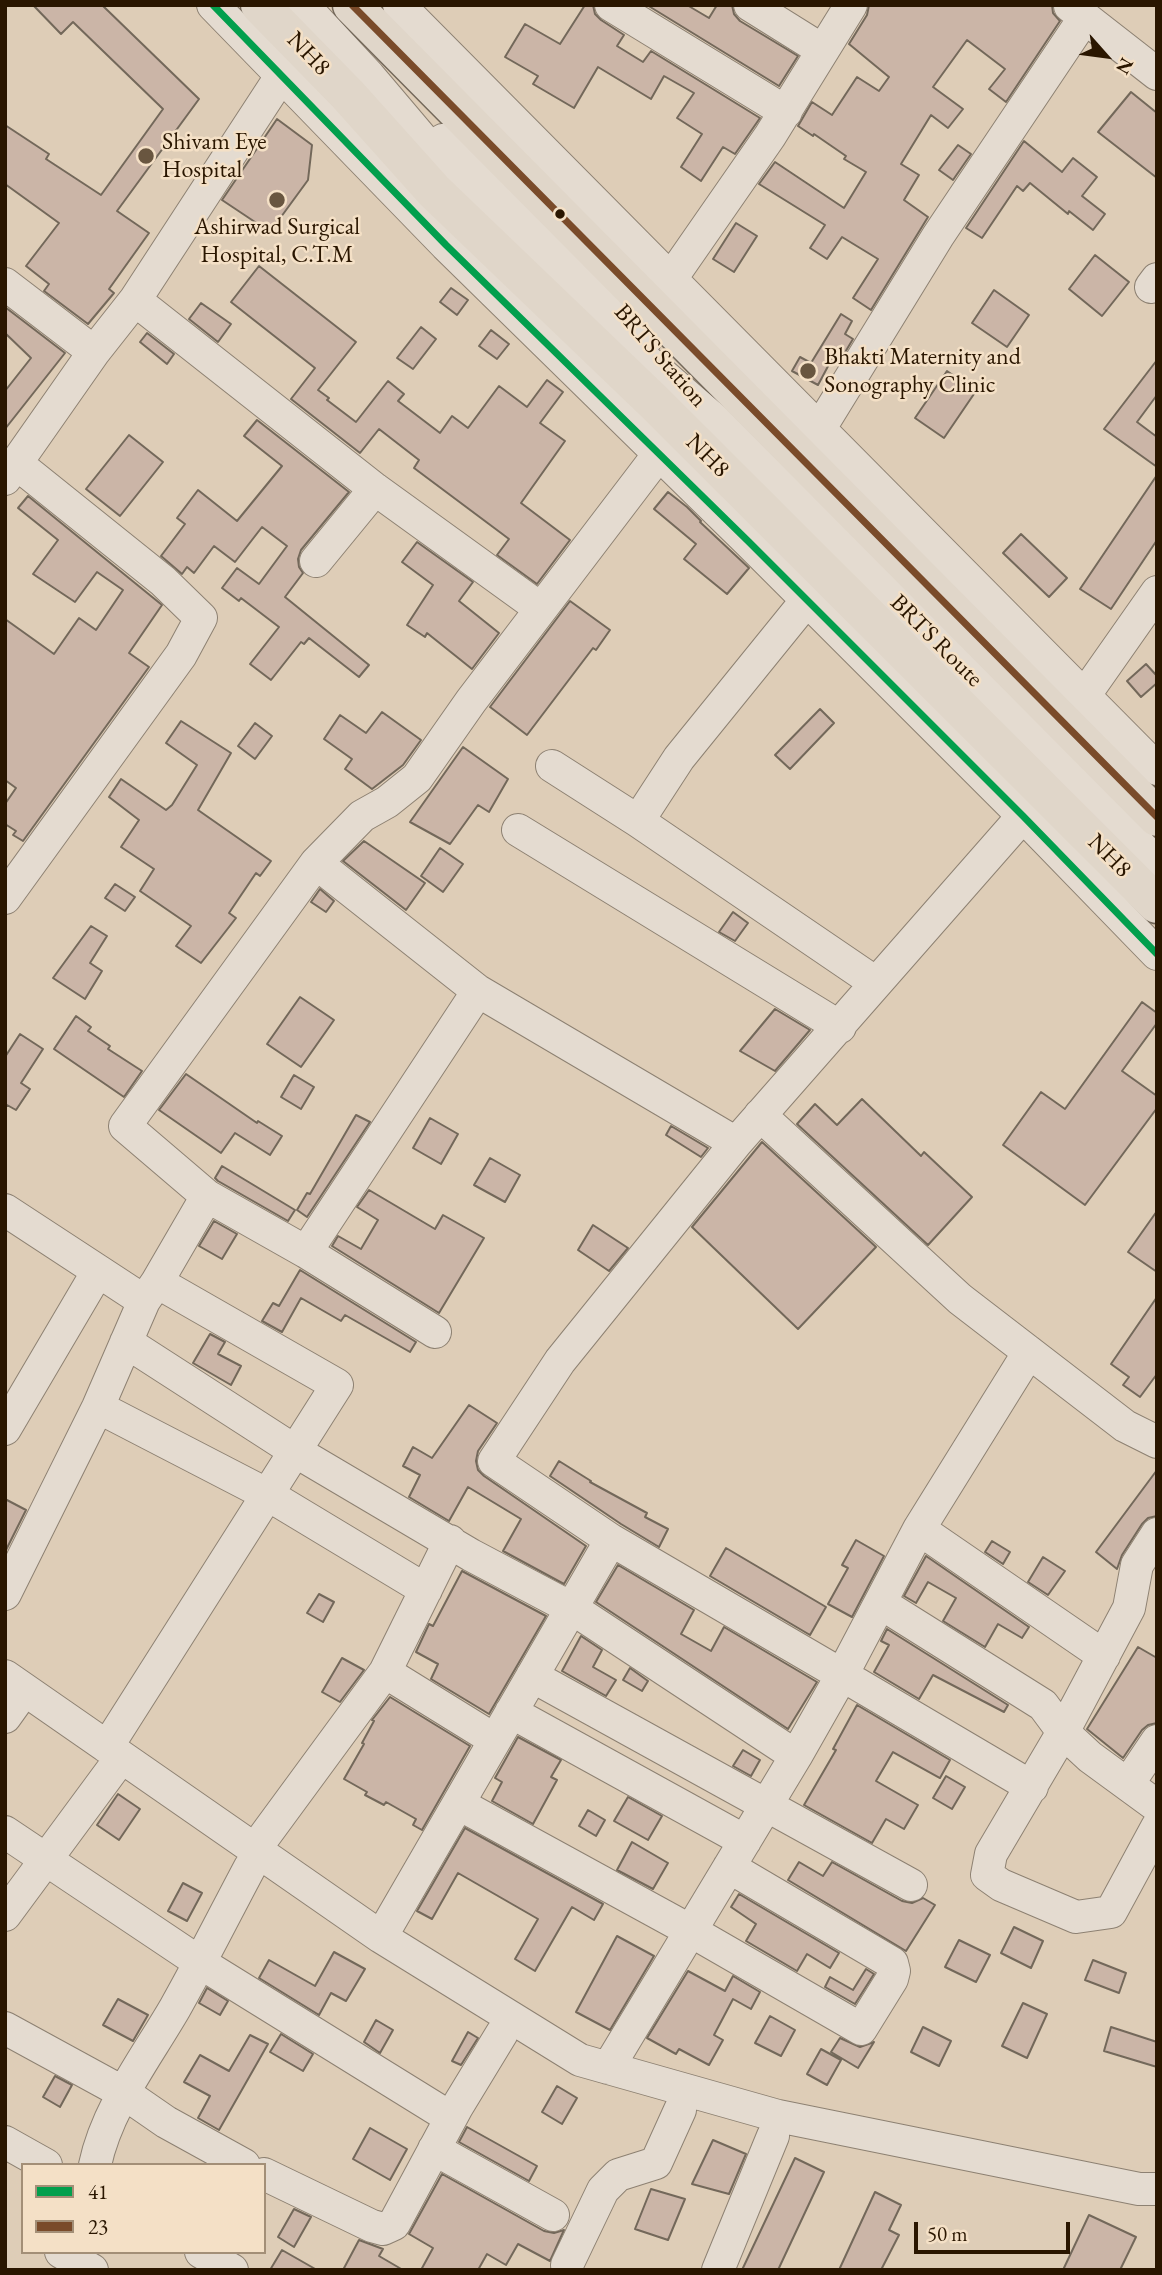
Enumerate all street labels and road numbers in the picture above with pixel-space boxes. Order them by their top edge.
street label: NH8 [280,26,336,82]
street label: BRTS Station [607,299,713,413]
street label: NH8 [679,428,735,484]
street label: BRTS Route [884,589,988,693]
street label: NH8 [1081,828,1137,884]

